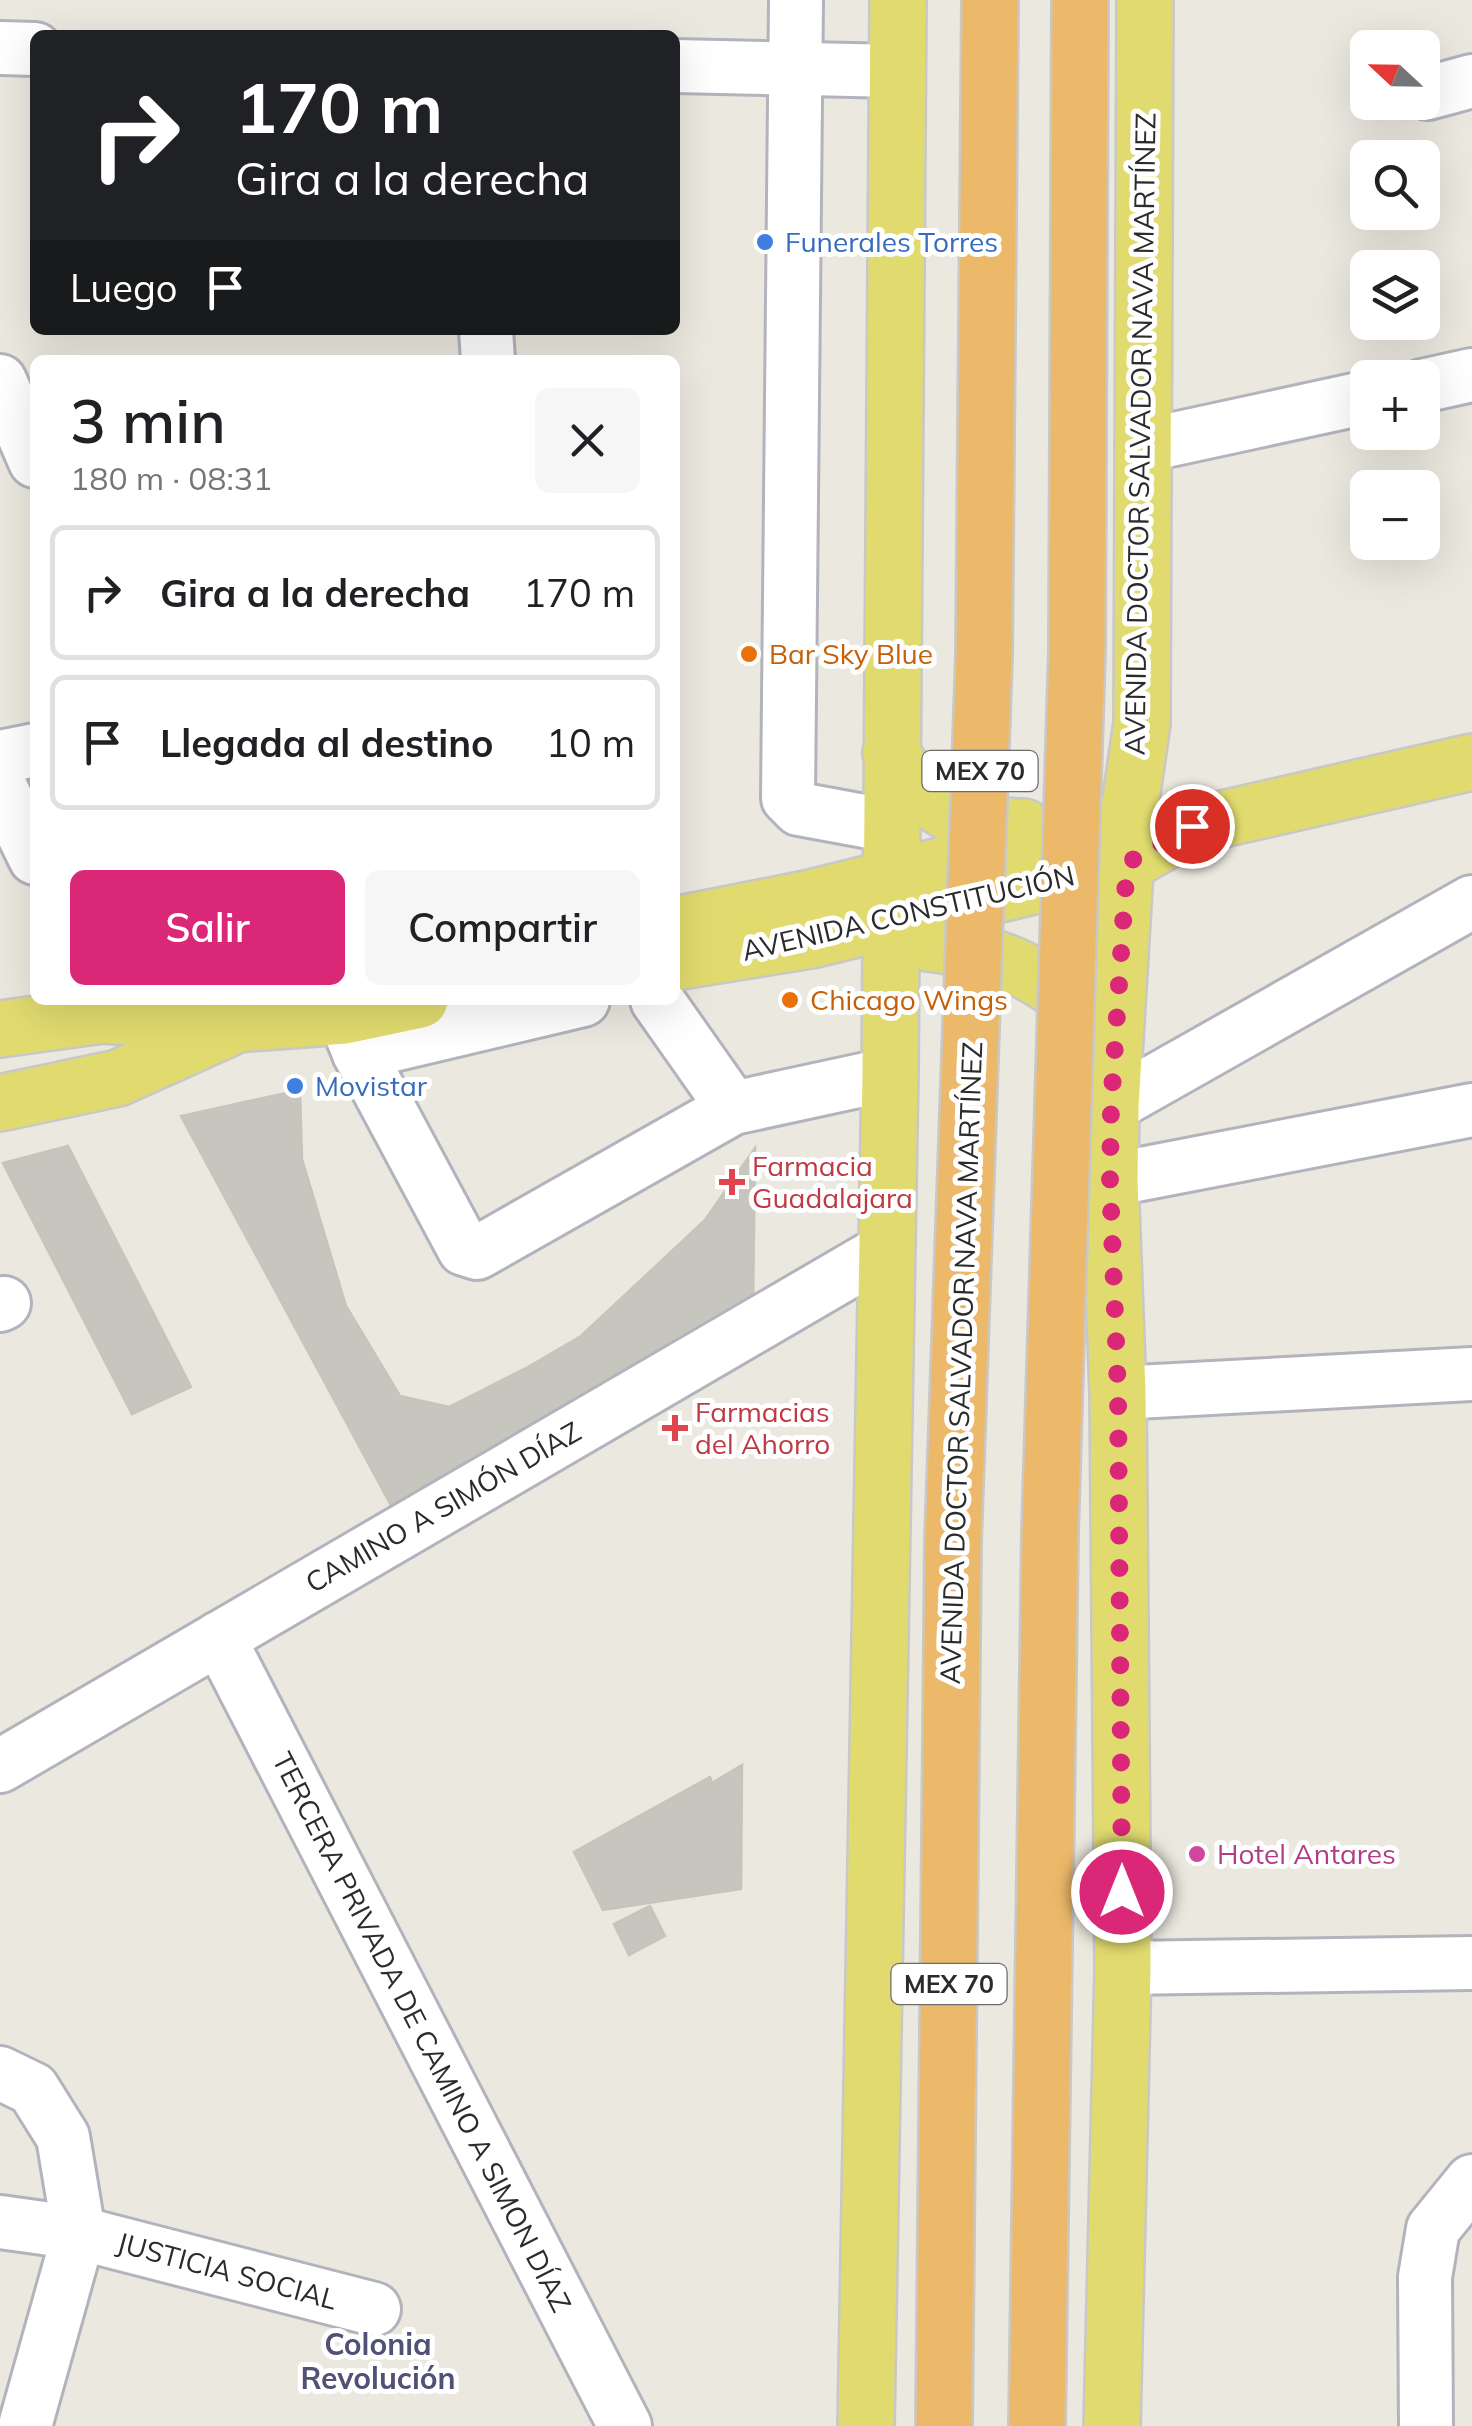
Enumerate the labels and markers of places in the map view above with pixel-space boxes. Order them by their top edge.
place label: Funerales Torres [785,224,998,259]
marker: Funerales Torres [754,231,776,253]
place label: Bar Sky Blue [769,636,933,671]
marker: Bar Sky Blue [738,643,760,665]
pin [1150,784,1235,869]
place label: Chicago Wings [810,982,1008,1017]
marker: Chicago Wings [779,989,801,1011]
place label: Movistar [315,1068,428,1103]
marker: Movistar [284,1075,306,1097]
place label: Farmacia Guadalajara [752,1148,913,1215]
marker: Farmacia Guadalajara [721,1171,743,1193]
place label: Farmacias del Ahorro [695,1394,830,1461]
marker: Farmacias del Ahorro [664,1417,686,1439]
place label: Hotel Antares [1217,1836,1396,1871]
marker: Hotel Antares [1186,1843,1208,1865]

